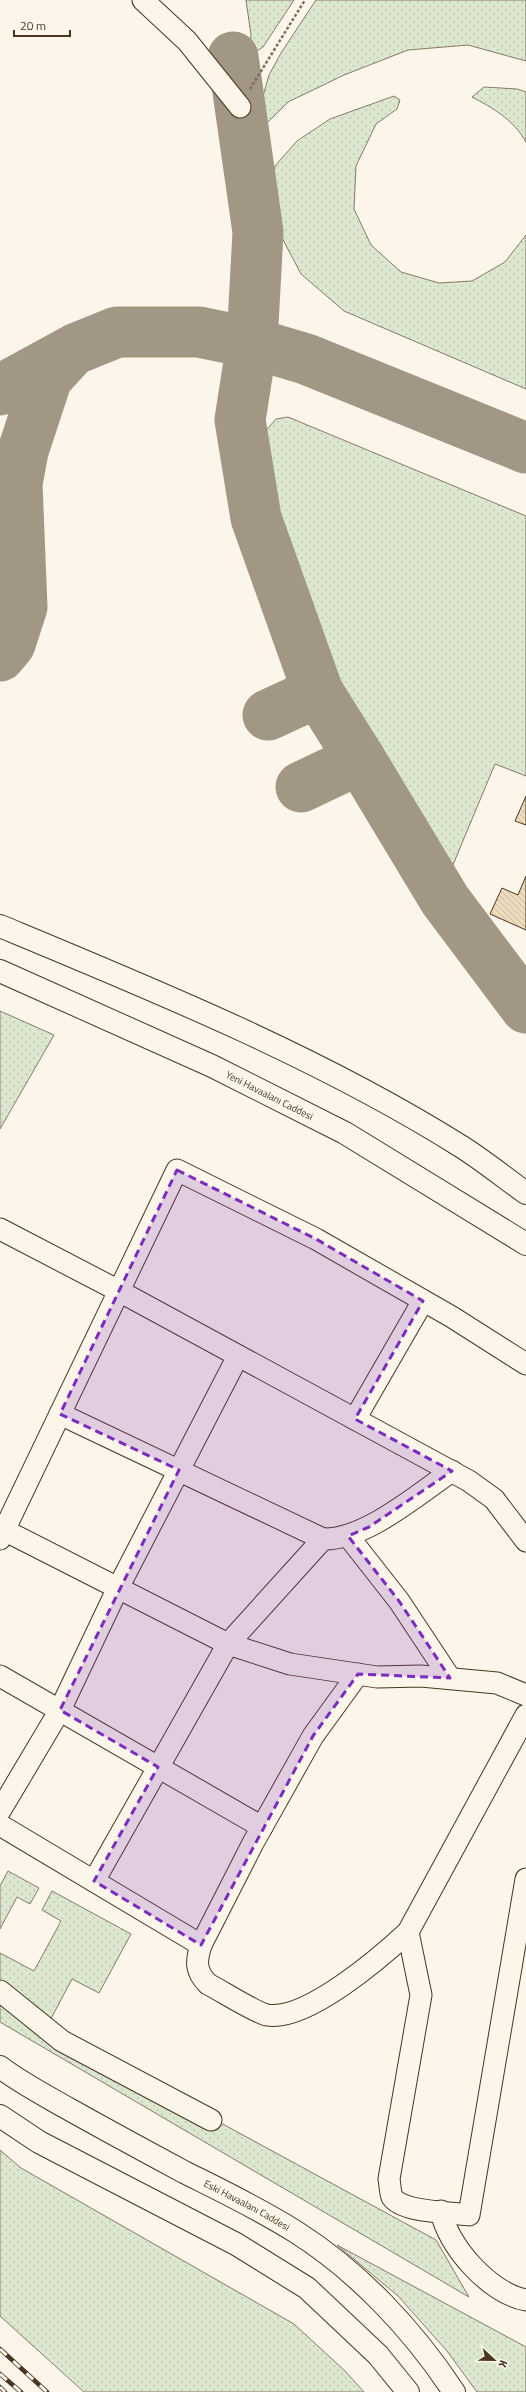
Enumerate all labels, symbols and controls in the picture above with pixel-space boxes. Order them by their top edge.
scale bar [14,12,70,38]
text: 20 m [20,16,46,35]
street label: Yeni Havaalanı Caddesi [223,1067,316,1123]
street label: Eski Havaalanı Caddesi [201,2176,293,2234]
north arrow [474,2340,514,2380]
text: K [494,2358,512,2370]

